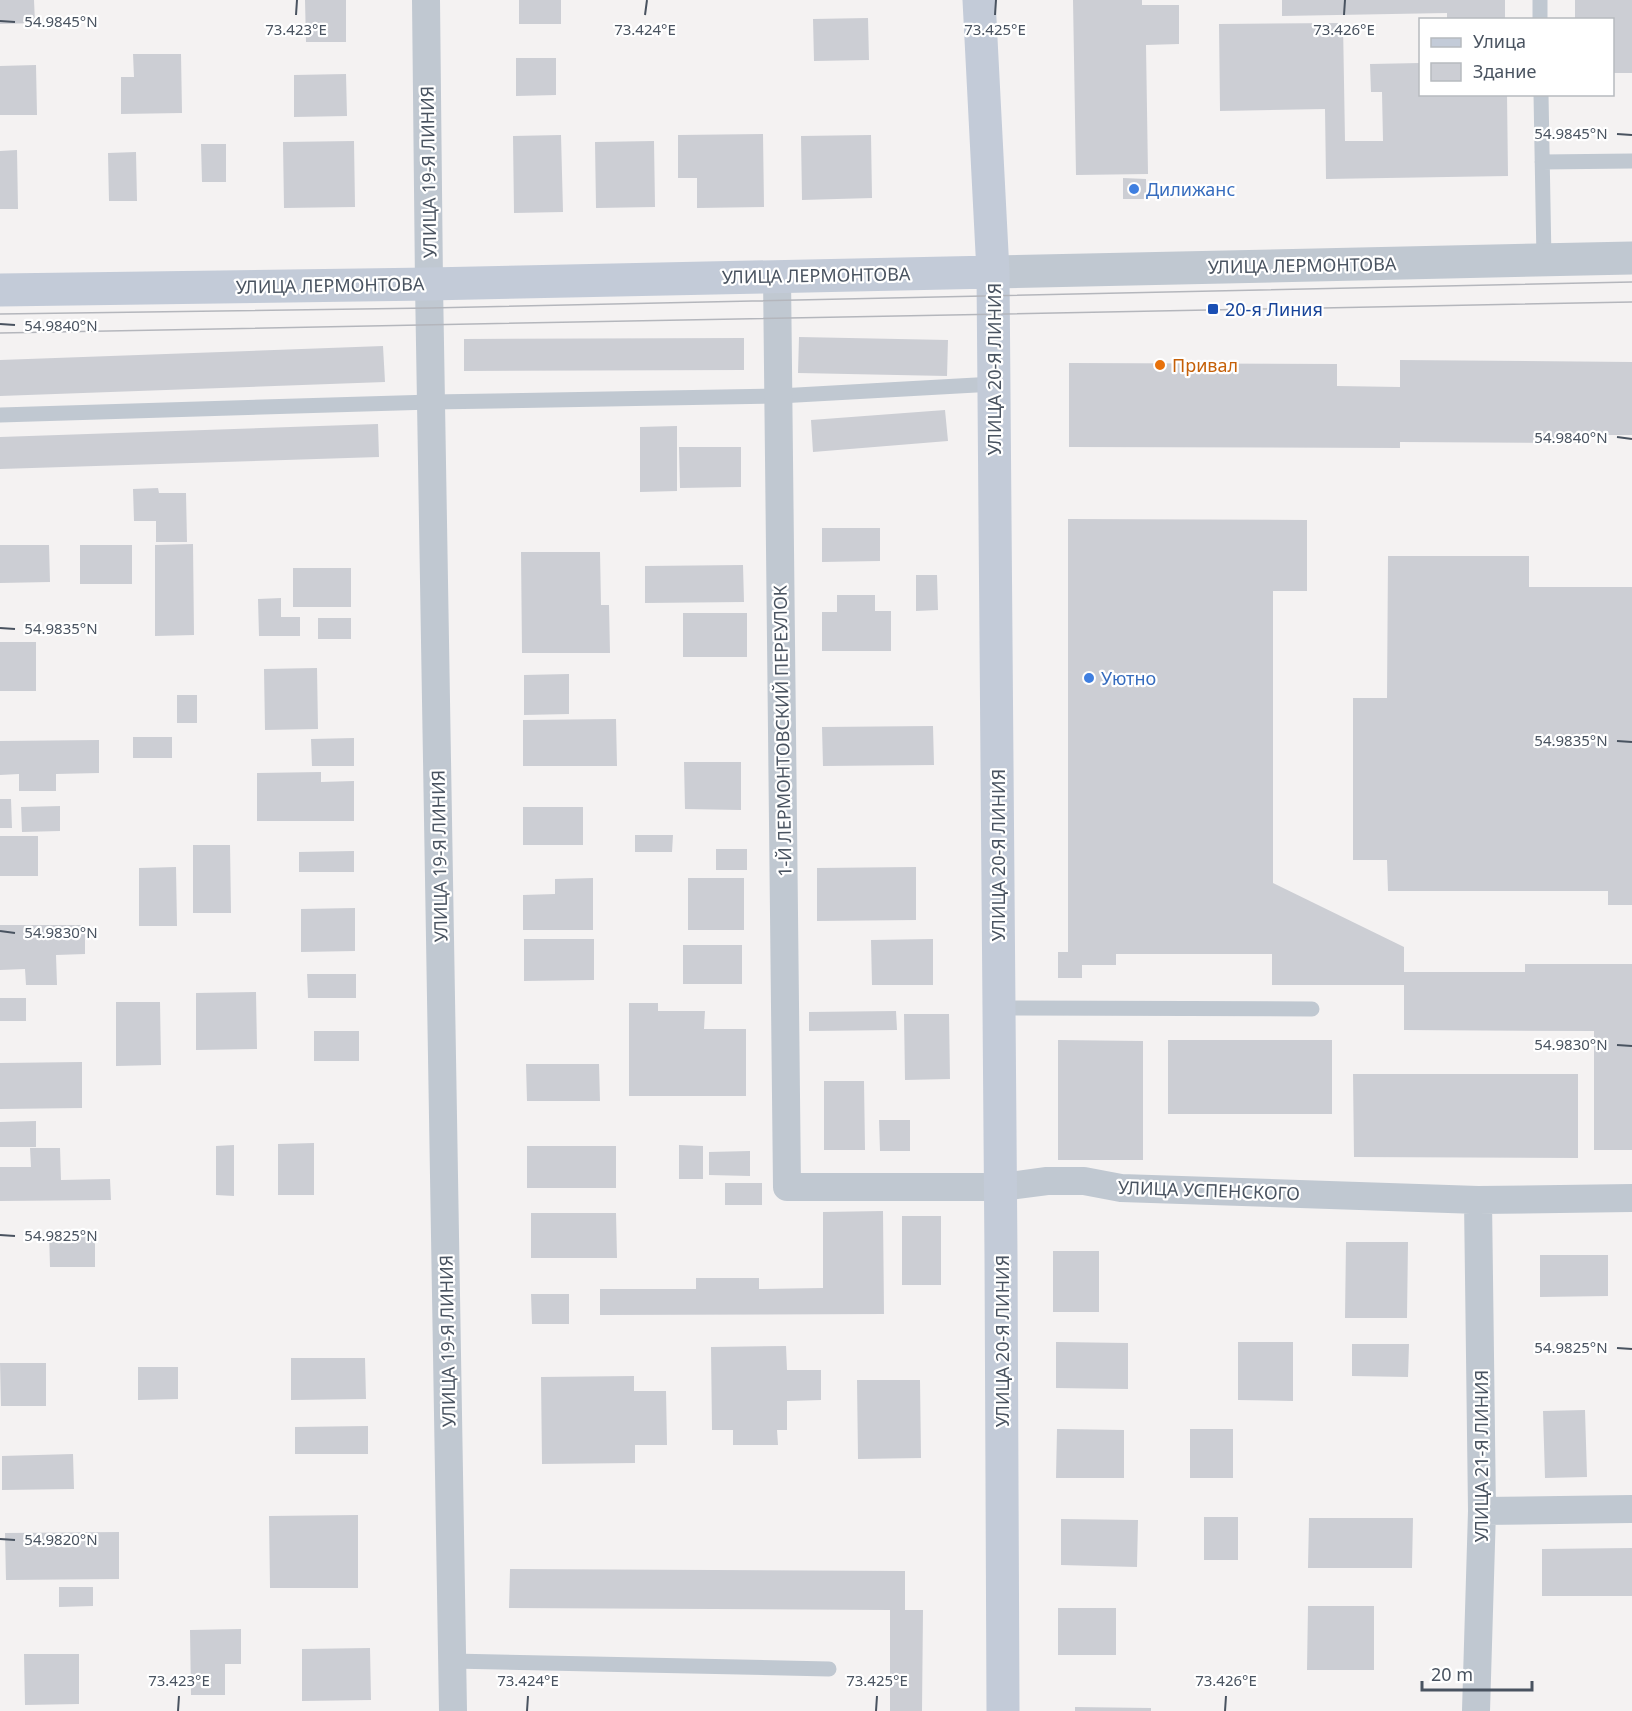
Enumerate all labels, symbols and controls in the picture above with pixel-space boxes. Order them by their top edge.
text: 54.9845°N [24,11,98,31]
legend [1419,18,1614,96]
text: 73.423°E [265,19,327,39]
text: 73.424°E [614,19,676,39]
text: 73.425°E [964,19,1026,39]
text: 73.426°E [1313,19,1375,39]
text: Улица [1473,29,1526,53]
text: Здание [1473,59,1537,83]
street label: УЛИЦА 19-Я ЛИНИЯ [414,86,442,258]
text: 54.9845°N [1534,123,1608,143]
place label: Дилижанс [1146,177,1235,201]
marker: Дилижанс [1127,182,1141,196]
street label: УЛИЦА ЛЕРМОНТОВА [1208,251,1397,279]
street label: УЛИЦА ЛЕРМОНТОВА [722,261,911,289]
street label: УЛИЦА ЛЕРМОНТОВА [236,271,425,299]
street label: УЛИЦА 20-Я ЛИНИЯ [982,283,1006,455]
place label: 20-я Линия [1225,297,1323,321]
marker: 20-я Линия [1206,302,1220,316]
text: 54.9840°N [24,315,98,335]
place label: Привал [1172,353,1238,377]
marker: Привал [1153,358,1167,372]
text: 54.9840°N [1534,427,1608,447]
street label: 1-Й ЛЕРМОНТОВСКИЙ ПЕРЕУЛОК [767,584,797,877]
text: 54.9835°N [24,618,98,638]
place label: Уютно [1101,666,1156,690]
marker: Уютно [1082,671,1096,685]
text: 54.9835°N [1534,730,1608,750]
street label: УЛИЦА 20-Я ЛИНИЯ [986,769,1010,941]
street label: УЛИЦА 19-Я ЛИНИЯ [425,770,453,942]
text: 54.9830°N [24,922,98,942]
text: 54.9830°N [1534,1034,1608,1054]
street label: УЛИЦА УСПЕНСКОГО [1118,1175,1300,1205]
text: 54.9825°N [24,1225,98,1245]
street label: УЛИЦА 19-Я ЛИНИЯ [433,1255,461,1427]
street label: УЛИЦА 20-Я ЛИНИЯ [990,1255,1014,1427]
text: 54.9825°N [1534,1337,1608,1357]
street label: УЛИЦА 21-Я ЛИНИЯ [1469,1370,1493,1542]
text: 54.9820°N [24,1529,98,1549]
scale bar [1422,1654,1532,1692]
text: 20 m [1431,1662,1473,1686]
text: 73.423°E [148,1670,210,1690]
text: 73.424°E [497,1670,559,1690]
text: 73.425°E [846,1670,908,1690]
text: 73.426°E [1195,1670,1257,1690]

